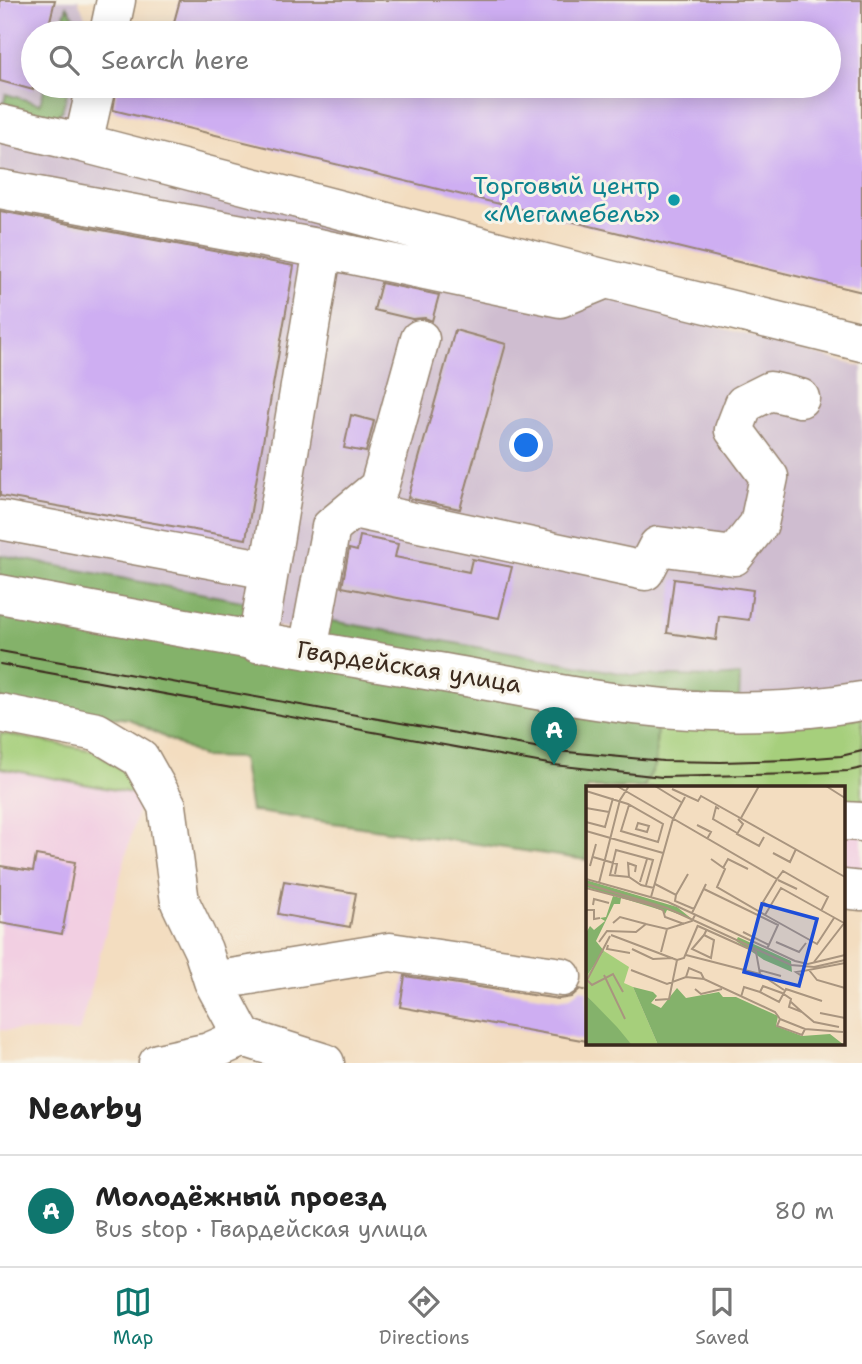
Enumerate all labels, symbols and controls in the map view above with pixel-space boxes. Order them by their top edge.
search box [21,21,841,98]
icon: search [45,41,83,79]
text: Search here [101,42,250,77]
place label: Торговый центр «Мегамебель» [473,170,660,230]
marker: Торговый центр «Мегамебель» [666,192,682,208]
your location [509,428,543,462]
street label: Гвардейская улица [294,633,524,701]
pin: A [531,707,577,765]
inset map [586,786,844,1046]
text: Nearby [28,1088,143,1129]
text: Молодёжный проезд [95,1179,387,1214]
text: A [42,1196,60,1226]
text: 80 m [775,1196,834,1226]
text: Bus stop · Гвардейская улица [95,1214,427,1244]
tab: Map [113,1283,153,1350]
tab: Directions [379,1283,470,1350]
tab: Saved [695,1283,749,1350]

